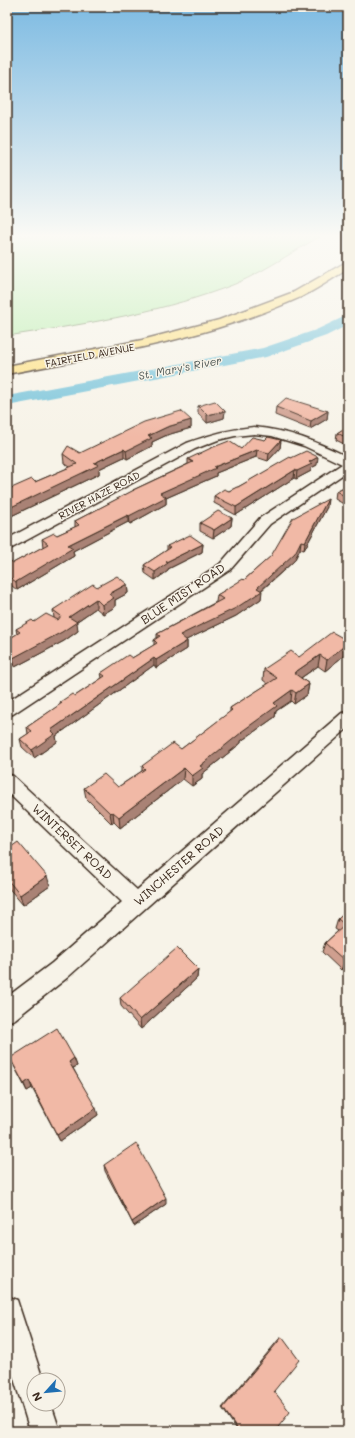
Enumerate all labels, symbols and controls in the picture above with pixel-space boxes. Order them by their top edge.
street label: FAIRFIELD AVENUE [44,339,136,371]
water label: St. Mary's River [137,352,223,383]
street label: RIVER HAZE ROAD [56,468,142,522]
street label: BLUE MIST ROAD [137,559,228,627]
street label: WINTERSET ROAD [29,800,116,883]
street label: WINCHESTER ROAD [130,822,227,909]
north arrow [26,1372,66,1412]
text: N [28,1390,45,1404]

